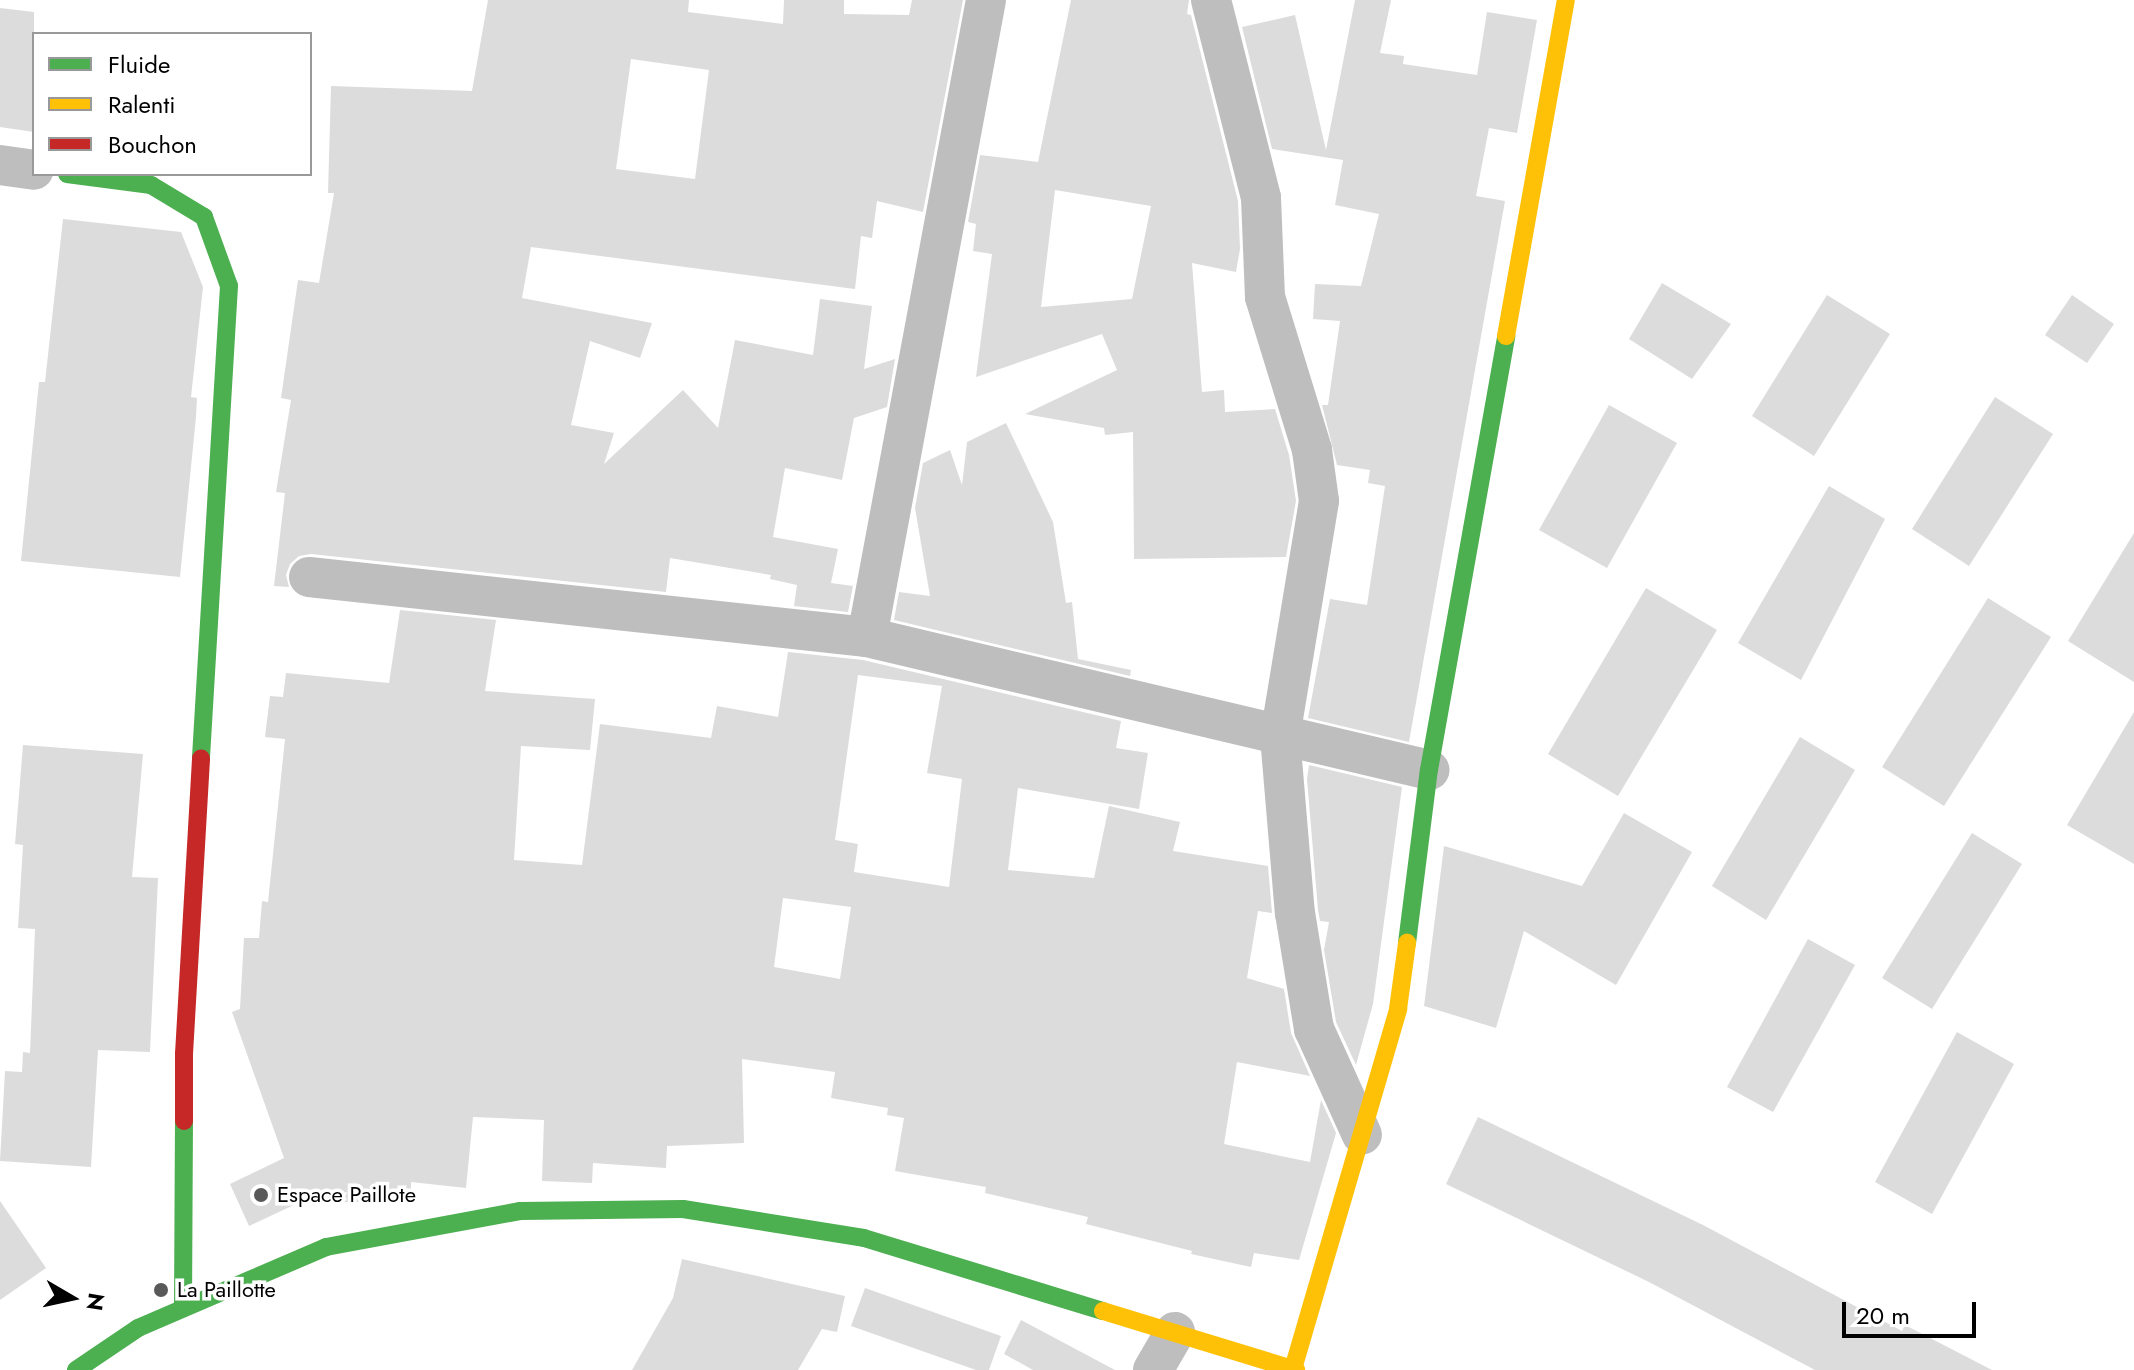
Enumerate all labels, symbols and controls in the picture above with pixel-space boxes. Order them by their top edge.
legend [32,32,312,176]
text: Fluide [108,47,170,82]
text: Ralenti [108,87,175,122]
text: Bouchon [108,127,197,162]
place label: Espace Paillote [277,1182,416,1208]
marker: Espace Paillote [252,1186,270,1204]
north arrow [32,1258,112,1338]
place label: La Paillotte [177,1277,276,1303]
marker: La Paillotte [152,1281,170,1299]
scale bar [1846,1286,1980,1336]
text: N [79,1291,113,1313]
text: 20 m [1856,1298,1910,1333]

